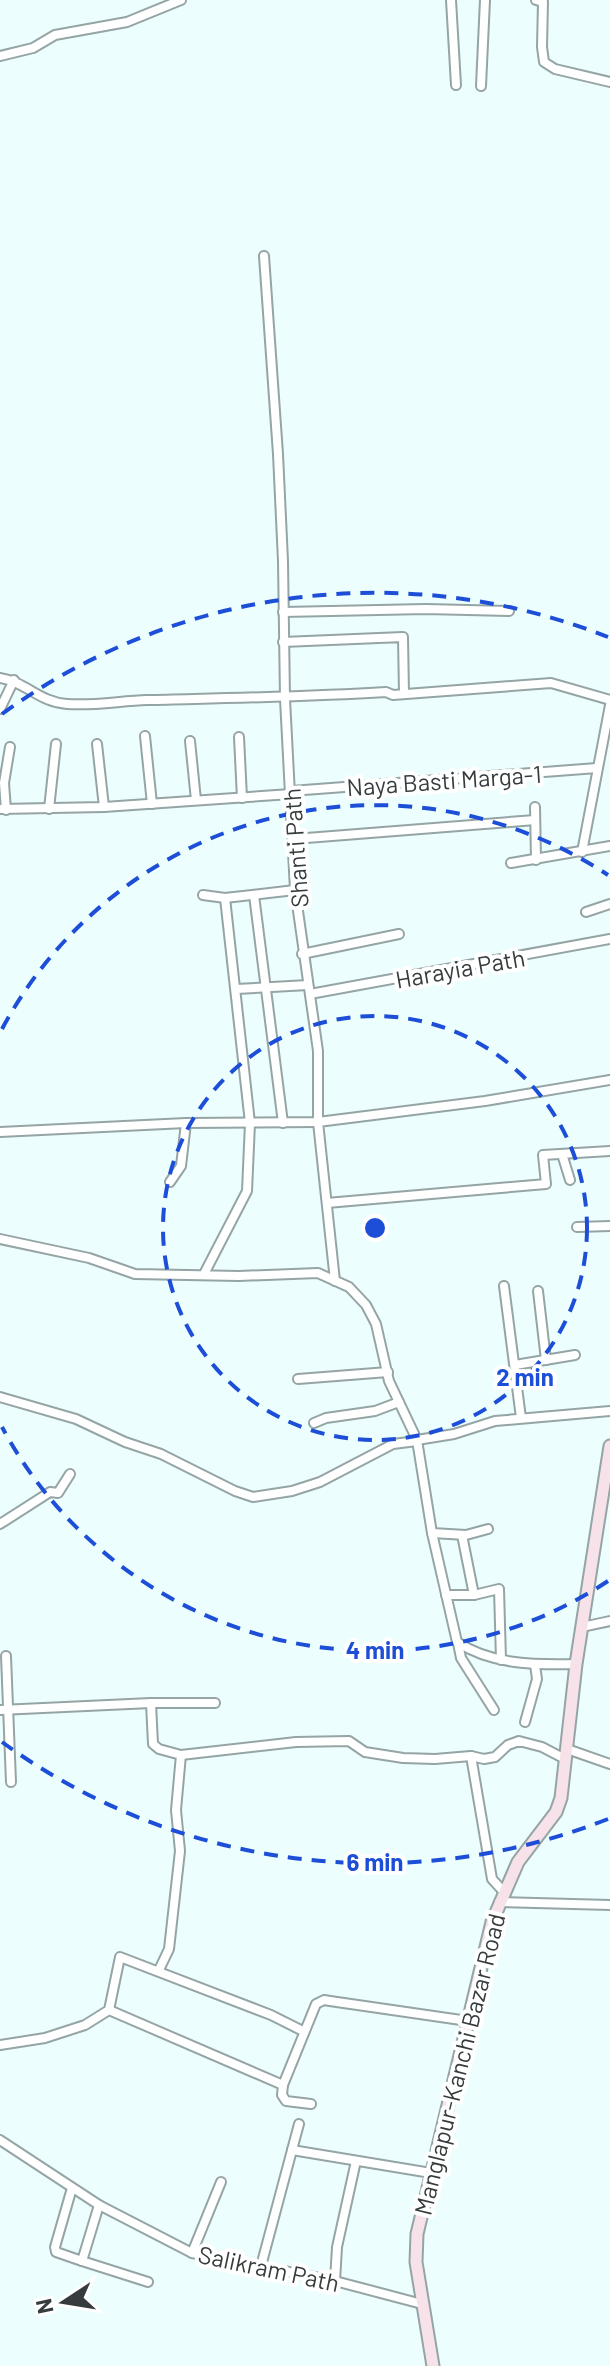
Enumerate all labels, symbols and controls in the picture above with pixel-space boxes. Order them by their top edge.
street label: Naya Basti Marga-1 [346,759,542,801]
street label: Shanti Path [276,787,314,909]
street label: Harayia Path [393,942,527,994]
centre of rings [361,1214,389,1242]
text: 2 min [496,1362,554,1391]
text: 4 min [346,1635,404,1664]
text: 6 min [347,1847,403,1876]
street label: Manglapur-Kanchi Bazar Road [407,1910,511,2218]
street label: Salikram Path [196,2239,342,2297]
north arrow [24,2262,104,2342]
text: N [29,2297,58,2316]

